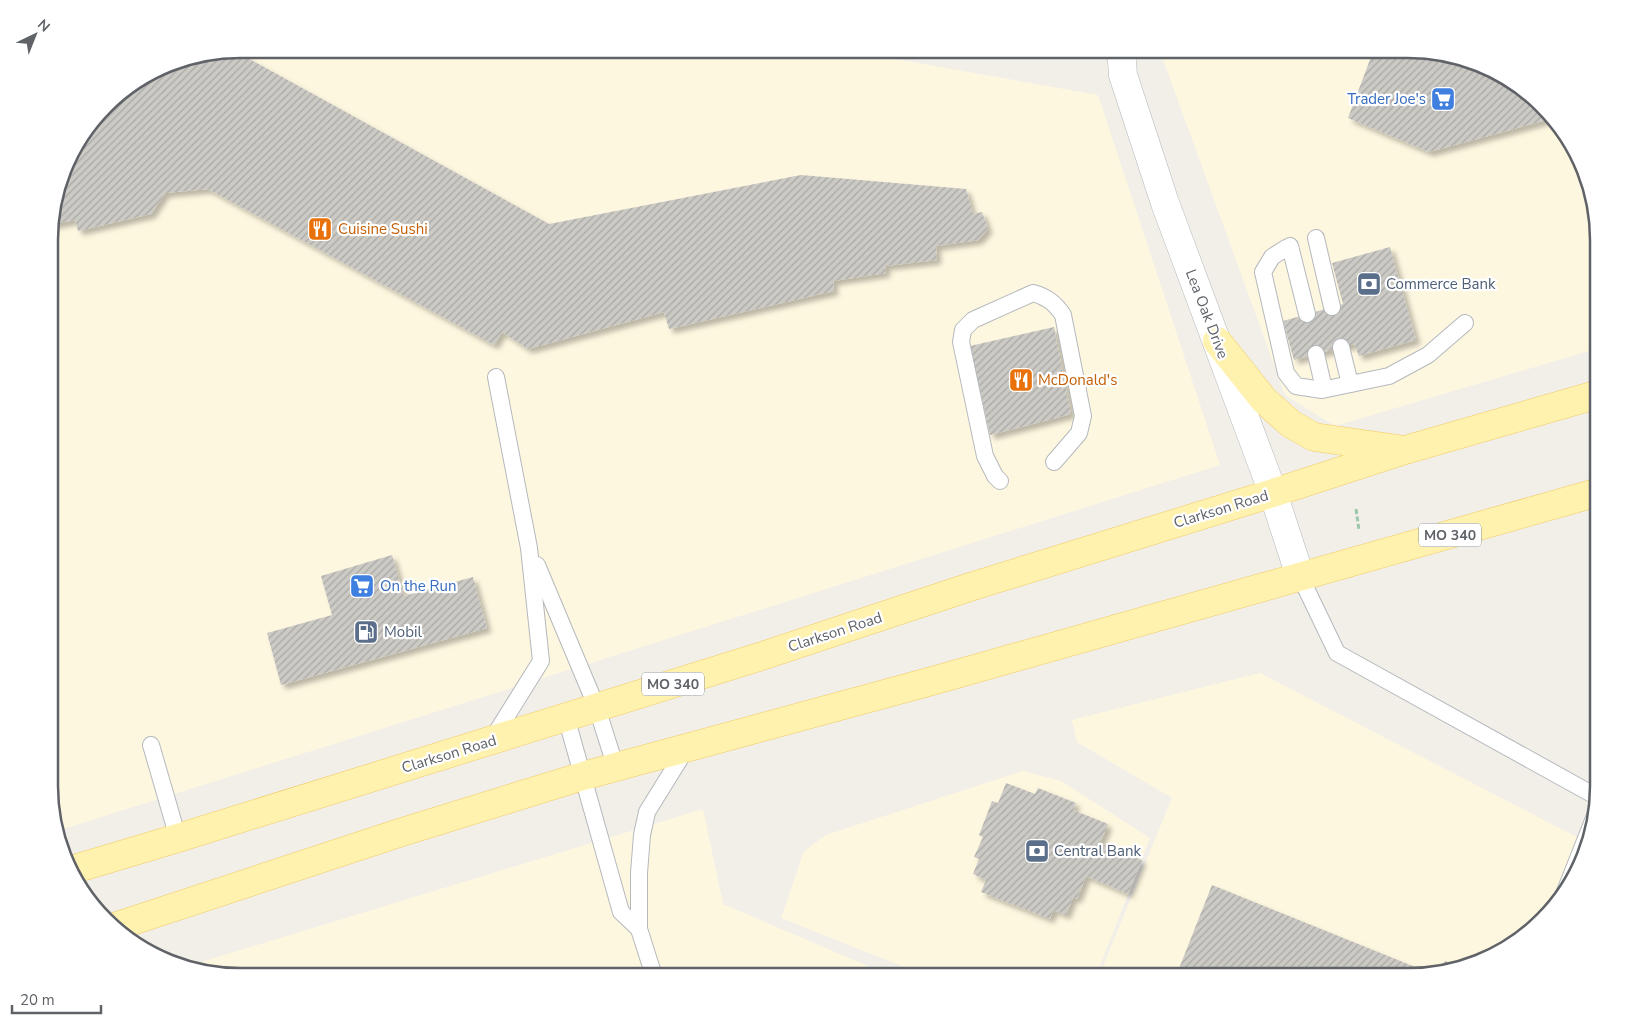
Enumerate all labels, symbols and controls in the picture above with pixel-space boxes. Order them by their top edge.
north arrow [10,10,60,60]
text: N [33,15,54,36]
supermarket icon: Trader Joe's [1430,86,1456,112]
place label: Trader Joe's [1347,89,1426,109]
restaurant icon: Cuisine Sushi [307,216,333,242]
place label: Cuisine Sushi [338,219,428,239]
street label: Lea Oak Drive [1181,266,1233,362]
bank icon: Commerce Bank [1356,271,1382,297]
place label: Commerce Bank [1386,274,1496,294]
restaurant icon: McDonald's [1008,367,1034,393]
place label: McDonald's [1038,370,1117,390]
street label: Clarkson Road [1171,485,1271,533]
road number: MO 340 [1419,524,1481,546]
supermarket icon: On the Run [349,573,375,599]
place label: On the Run [380,576,456,596]
street label: Clarkson Road [785,607,885,657]
fuel station icon: Mobil [353,619,379,645]
place label: Mobil [384,622,422,642]
road number: MO 340 [642,672,704,696]
street label: Clarkson Road [399,730,499,778]
bank icon: Central Bank [1024,838,1050,864]
place label: Central Bank [1054,841,1141,861]
scale bar [12,982,101,1014]
text: 20 m [20,990,55,1010]

